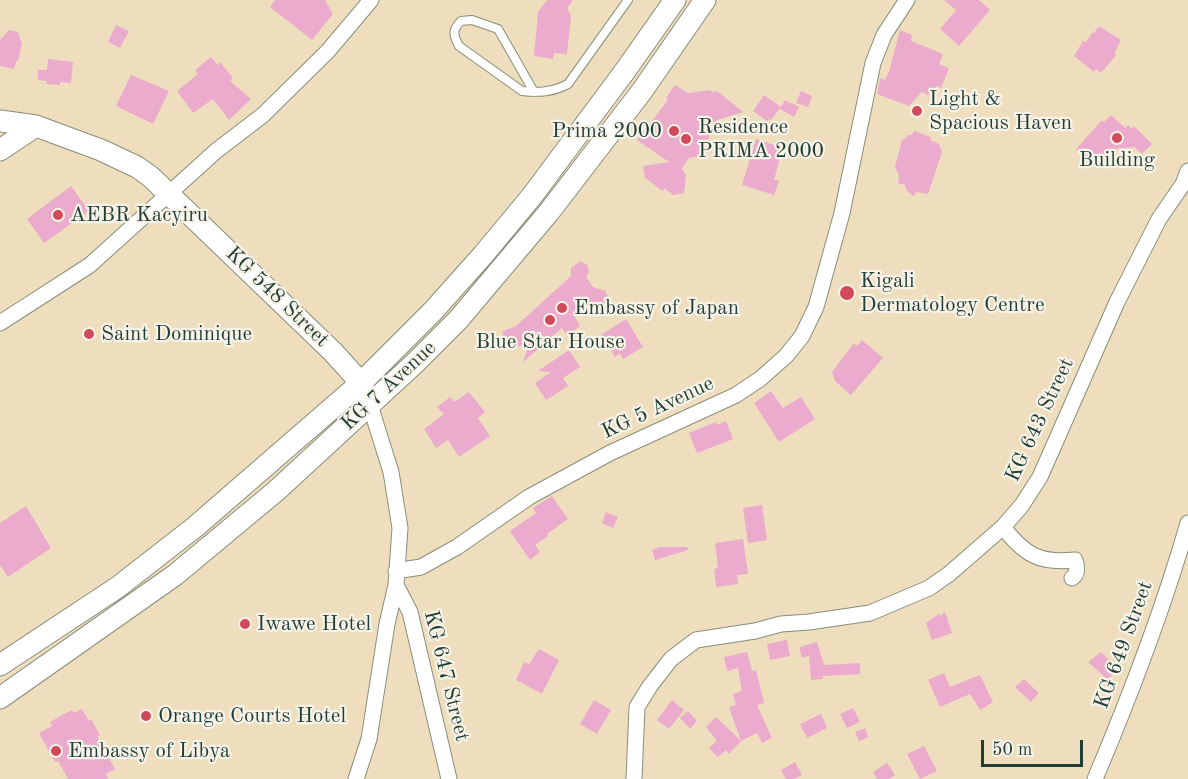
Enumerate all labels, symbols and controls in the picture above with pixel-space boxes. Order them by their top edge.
place label: Light & Spacious Haven [929,86,1072,136]
marker: Light & Spacious Haven [910,104,924,118]
place label: Residence PRIMA 2000 [698,114,824,164]
place label: Prima 2000 [552,118,662,144]
marker: Prima 2000 [667,124,681,138]
marker: Building [1110,131,1124,145]
marker: Residence PRIMA 2000 [679,132,693,146]
place label: Building [1079,147,1155,173]
place label: AEBR Kacyiru [70,202,208,228]
marker: AEBR Kacyiru [51,208,65,222]
street label: KG 548 Street [220,241,334,353]
place label: Kigali Dermatology Centre [860,268,1045,318]
marker: Kigali Dermatology Centre [838,284,856,302]
place label: Embassy of Japan [574,295,739,321]
marker: Embassy of Japan [555,301,569,315]
marker: Blue Star House [543,313,557,327]
place label: Saint Dominique [101,321,252,347]
marker: Saint Dominique [82,327,96,341]
place label: Blue Star House [475,329,625,355]
street label: KG 7 Avenue [336,336,442,436]
street label: KG 643 Street [1000,354,1080,486]
street label: KG 5 Avenue [598,371,718,445]
street label: KG 649 Street [1089,578,1159,712]
street label: KG 647 Street [418,608,474,744]
place label: Iwawe Hotel [257,611,371,637]
marker: Iwawe Hotel [238,617,252,631]
place label: Orange Courts Hotel [158,703,346,729]
marker: Orange Courts Hotel [139,709,153,723]
scale bar [984,728,1086,766]
place label: Embassy of Libya [68,738,230,764]
text: 50 m [992,741,1032,759]
marker: Embassy of Libya [49,744,63,758]

